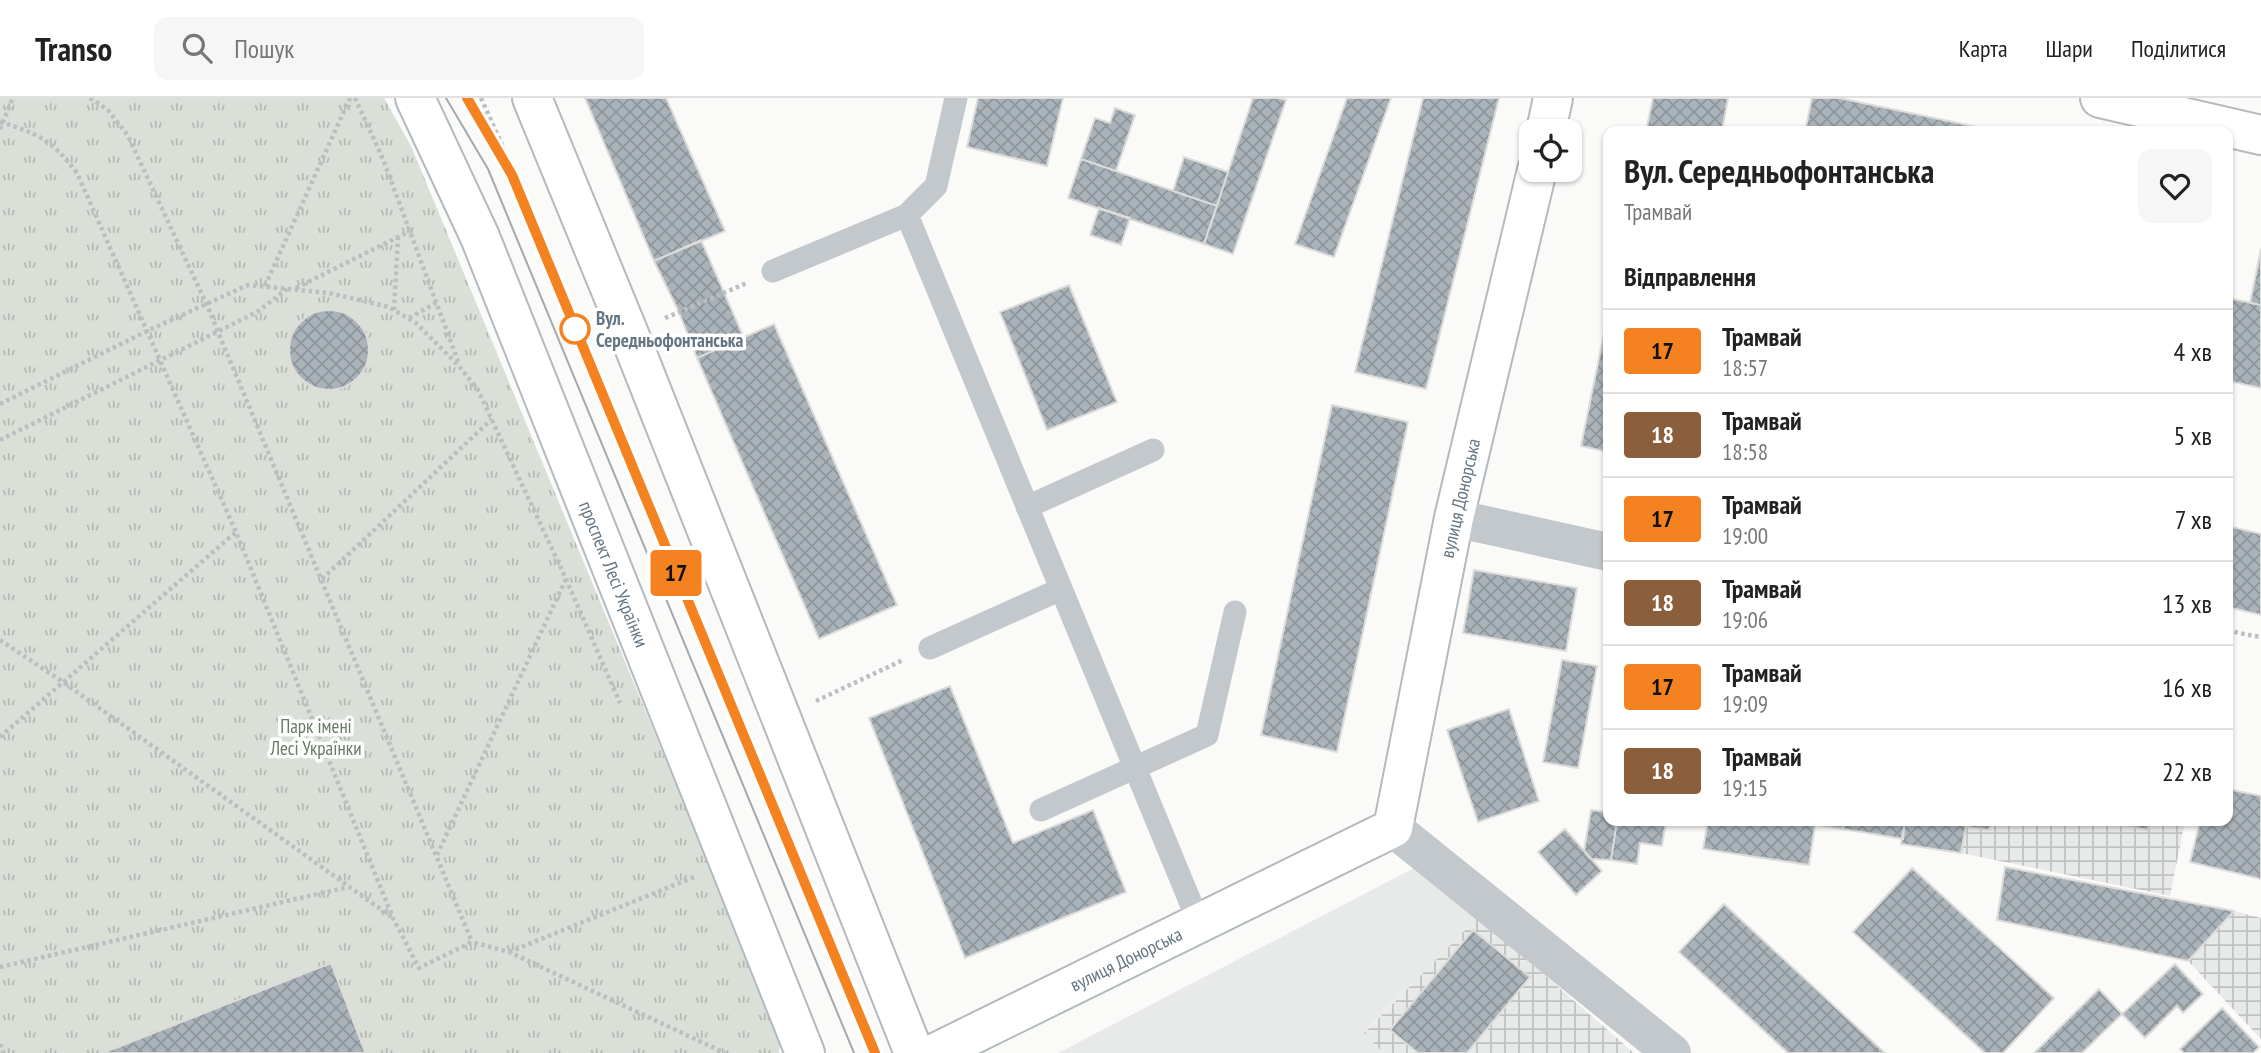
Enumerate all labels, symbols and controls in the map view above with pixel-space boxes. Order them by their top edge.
search box [154,17,644,80]
text: Transo [35,27,112,70]
icon: search [178,29,216,67]
text: Пошук [234,32,294,65]
text: Карта [1959,33,2008,64]
text: Шари [2046,33,2093,64]
text: Поділитися [2131,33,2226,64]
map controls [1519,119,1582,182]
button: locate [1519,119,1582,182]
text: Вул. Середньофонтанська [1624,149,1934,192]
button: heart [2138,149,2212,223]
text: Трамвай [1624,197,1692,226]
text: Відправлення [1624,260,1756,293]
place label: Вул. Середньофонтанська [596,306,744,352]
marker: Вул. Середньофонтанська [560,314,590,344]
text: Трамвай [1722,320,1802,353]
text: 17 [1651,335,1674,366]
text: 4 хв [2174,335,2212,368]
text: 18:57 [1722,353,1768,382]
text: Трамвай [1722,404,1802,437]
text: 18 [1651,419,1674,450]
text: 5 хв [2174,419,2212,452]
street label: вулиця Донорська [1435,436,1485,560]
text: 18:58 [1722,437,1768,466]
text: Трамвай [1722,488,1802,521]
street label: проспект Лесі Українки [574,497,654,651]
text: 17 [1651,503,1674,534]
text: 7 хв [2175,503,2212,536]
text: 19:00 [1722,521,1768,550]
line badge: 17 [644,550,708,596]
text: 17 [665,557,687,588]
text: Трамвай [1722,572,1802,605]
text: 18 [1651,587,1674,618]
text: 13 хв [2162,587,2212,620]
text: 19:06 [1722,605,1768,634]
text: Трамвай [1722,656,1802,689]
text: 17 [1651,671,1674,702]
text: 16 хв [2162,671,2212,704]
text: 19:09 [1722,689,1768,718]
park label: Парк імені Лесі Українки [270,714,362,760]
text: Трамвай [1722,740,1802,773]
text: 18 [1651,755,1674,786]
text: 22 хв [2162,755,2212,788]
text: 19:15 [1722,773,1768,802]
street label: вулиця Донорська [1066,922,1186,996]

